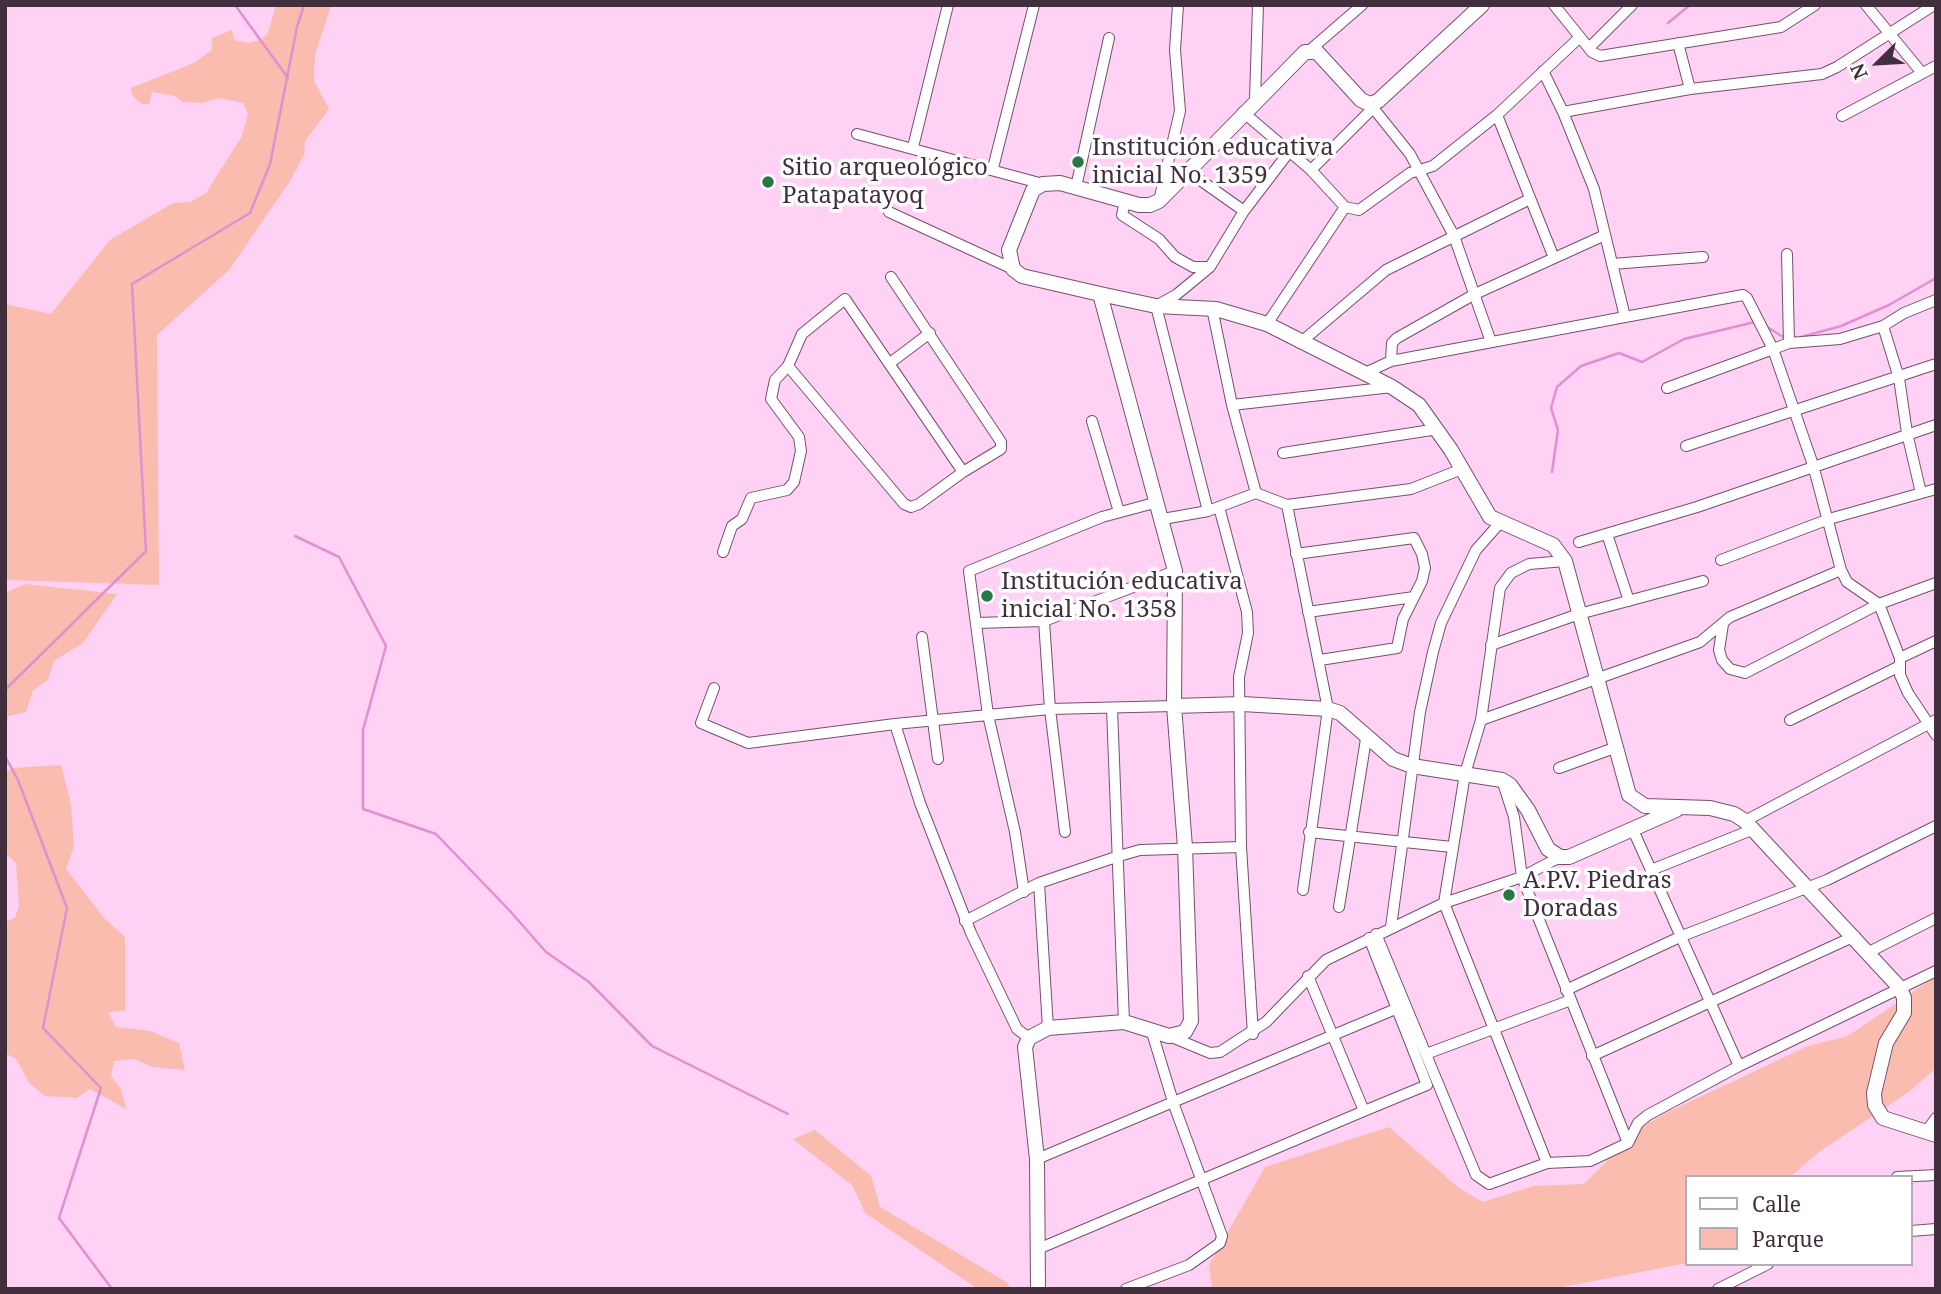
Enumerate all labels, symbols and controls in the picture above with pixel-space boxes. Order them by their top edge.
north arrow [1843,28,1913,98]
text: N [1844,59,1874,84]
place label: Institución educativa inicial No. 1359 [1092,134,1334,190]
place label: Sitio arqueológico Patapatayoq [782,154,988,210]
marker: Institución educativa inicial No. 1359 [1070,154,1086,170]
marker: Sitio arqueológico Patapatayoq [760,174,776,190]
place label: Institución educativa inicial No. 1358 [1001,568,1243,624]
marker: Institución educativa inicial No. 1358 [979,588,995,604]
place label: A.P.V. Piedras Doradas [1523,867,1672,923]
marker: A.P.V. Piedras Doradas [1501,887,1517,903]
legend [1686,1175,1913,1266]
text: Calle [1752,1190,1801,1218]
text: Parque [1752,1225,1824,1253]

